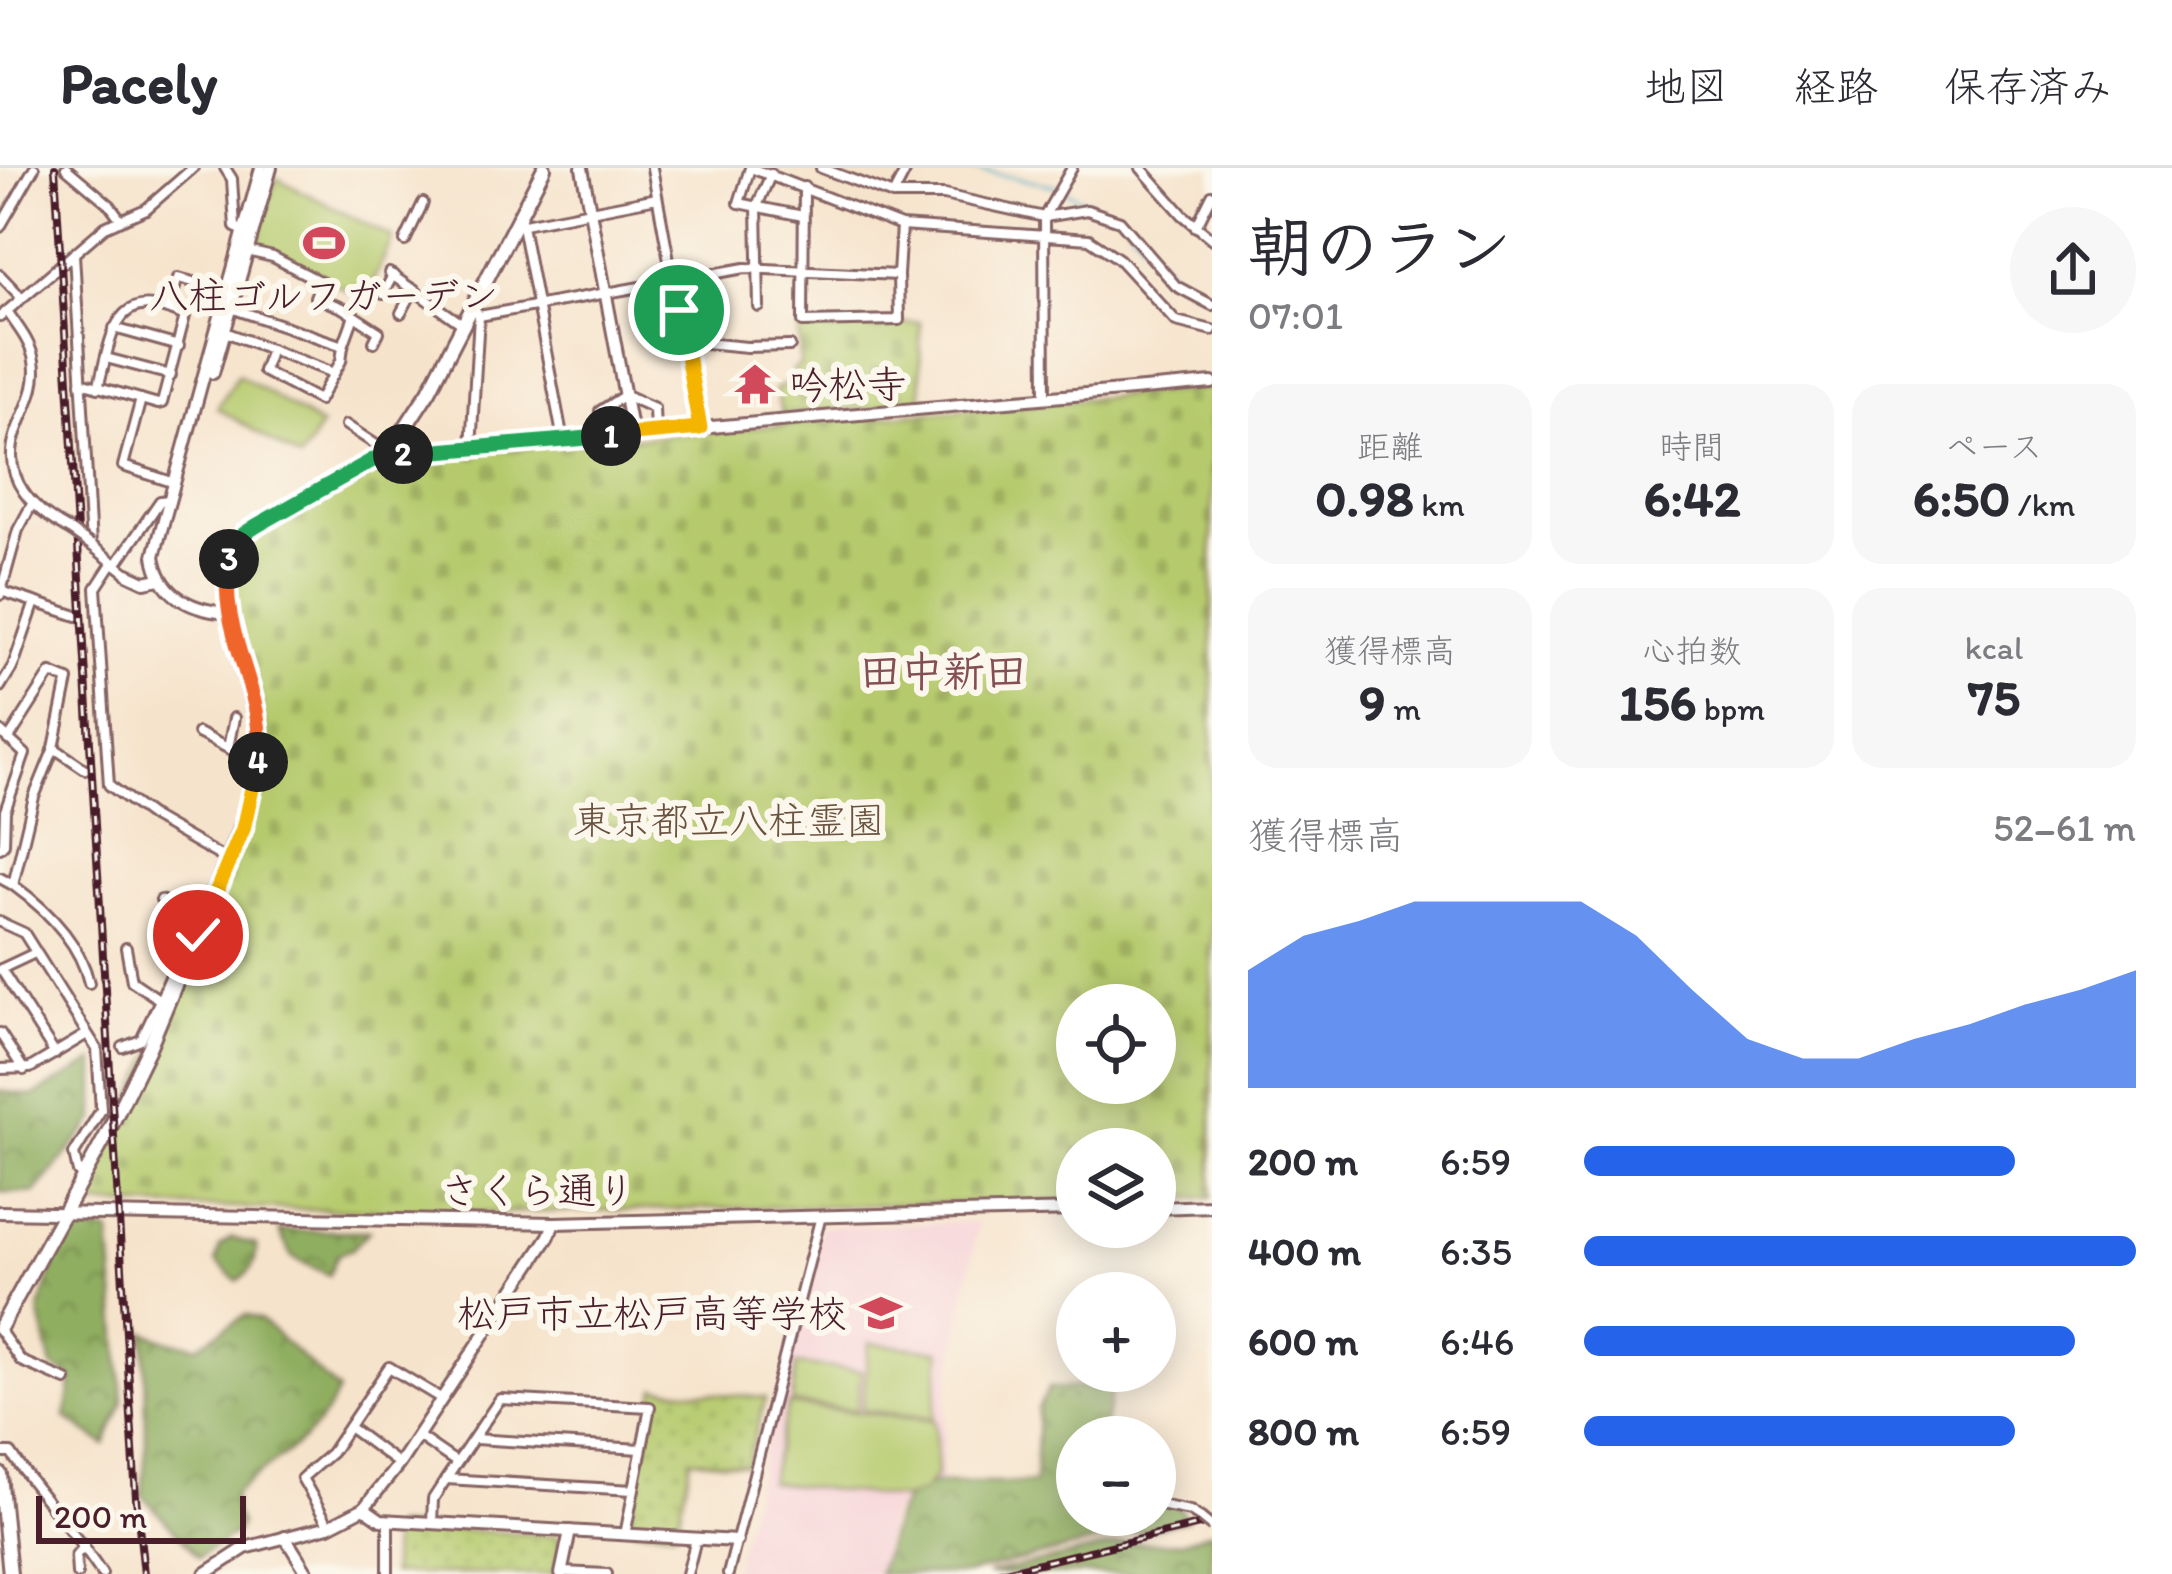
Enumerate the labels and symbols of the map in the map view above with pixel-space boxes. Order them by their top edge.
sports icon: 八柱ゴルフガーデン [301,220,347,266]
pin [628,259,730,361]
place label: 八柱ゴルフガーデン [149,272,499,319]
temple icon: 吟松寺 [732,361,778,407]
place label: 吟松寺 [789,361,906,408]
pin: 1 [581,406,641,466]
pin: 2 [373,424,433,484]
pin: 3 [199,529,259,589]
district label: 田中新田 [859,646,1027,697]
pin: 4 [228,732,288,792]
park label: 東京都立八柱霊園 [573,797,885,844]
pin [147,884,249,986]
street label: さくら通り [440,1167,636,1214]
place label: 松戸市立松戸高等学校 [457,1290,847,1337]
school or university icon: 松戸市立松戸高等学校 [858,1290,904,1336]
scale bar [36,1490,246,1543]

